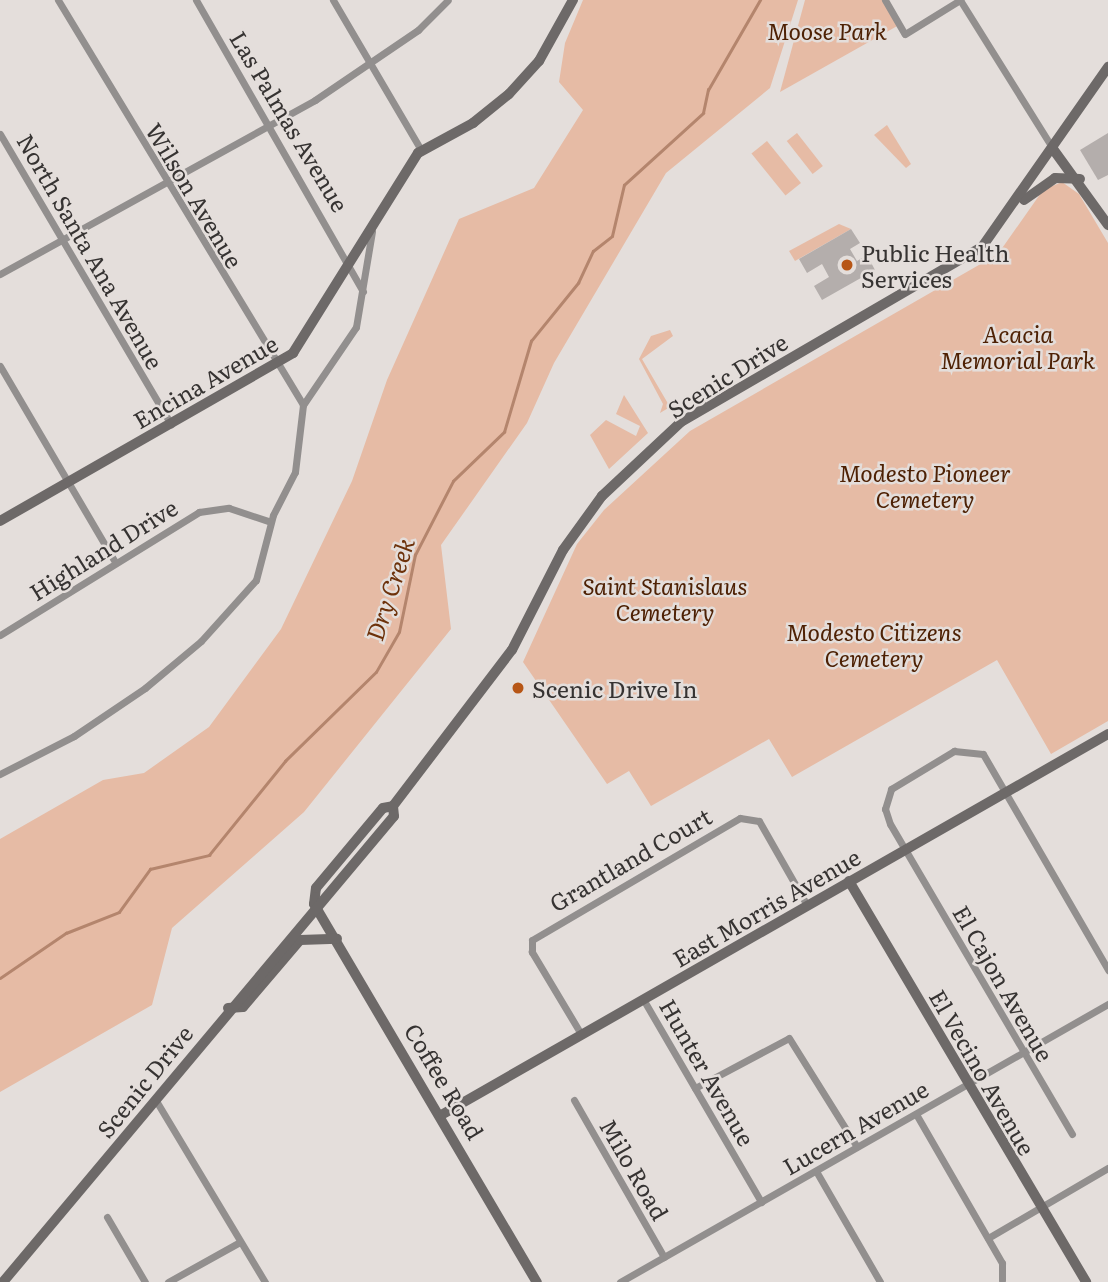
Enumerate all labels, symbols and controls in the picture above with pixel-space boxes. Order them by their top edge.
park label: Moose Park [767,16,887,44]
street label: Las Palmas Avenue [225,26,355,216]
street label: Wilson Avenue [141,118,249,272]
street label: North Santa Ana Avenue [12,128,170,374]
place label: Public Health Services [861,238,1009,292]
marker: Public Health Services [839,257,855,273]
park label: Acacia Memorial Park [941,319,1095,373]
street label: Scenic Drive [662,327,792,423]
street label: Encina Avenue [128,329,282,433]
park label: Modesto Pioneer Cemetery [839,458,1011,512]
street label: Highland Drive [24,493,182,605]
water label: Dry Creek [359,534,419,644]
park label: Saint Stanislaus Cemetery [583,571,747,625]
park label: Modesto Citizens Cemetery [786,617,962,671]
place label: Scenic Drive In [532,674,697,702]
marker: Scenic Drive In [510,680,526,696]
street label: Grantland Court [544,802,716,916]
street label: East Morris Avenue [667,842,865,972]
street label: El Cajon Avenue [948,900,1060,1066]
street label: El Vecino Avenue [924,984,1042,1160]
street label: Hunter Avenue [655,994,761,1150]
street label: Coffee Road [400,1018,490,1144]
street label: Scenic Drive [90,1019,198,1143]
street label: Lucern Avenue [777,1074,933,1180]
street label: Milo Road [595,1114,675,1224]

